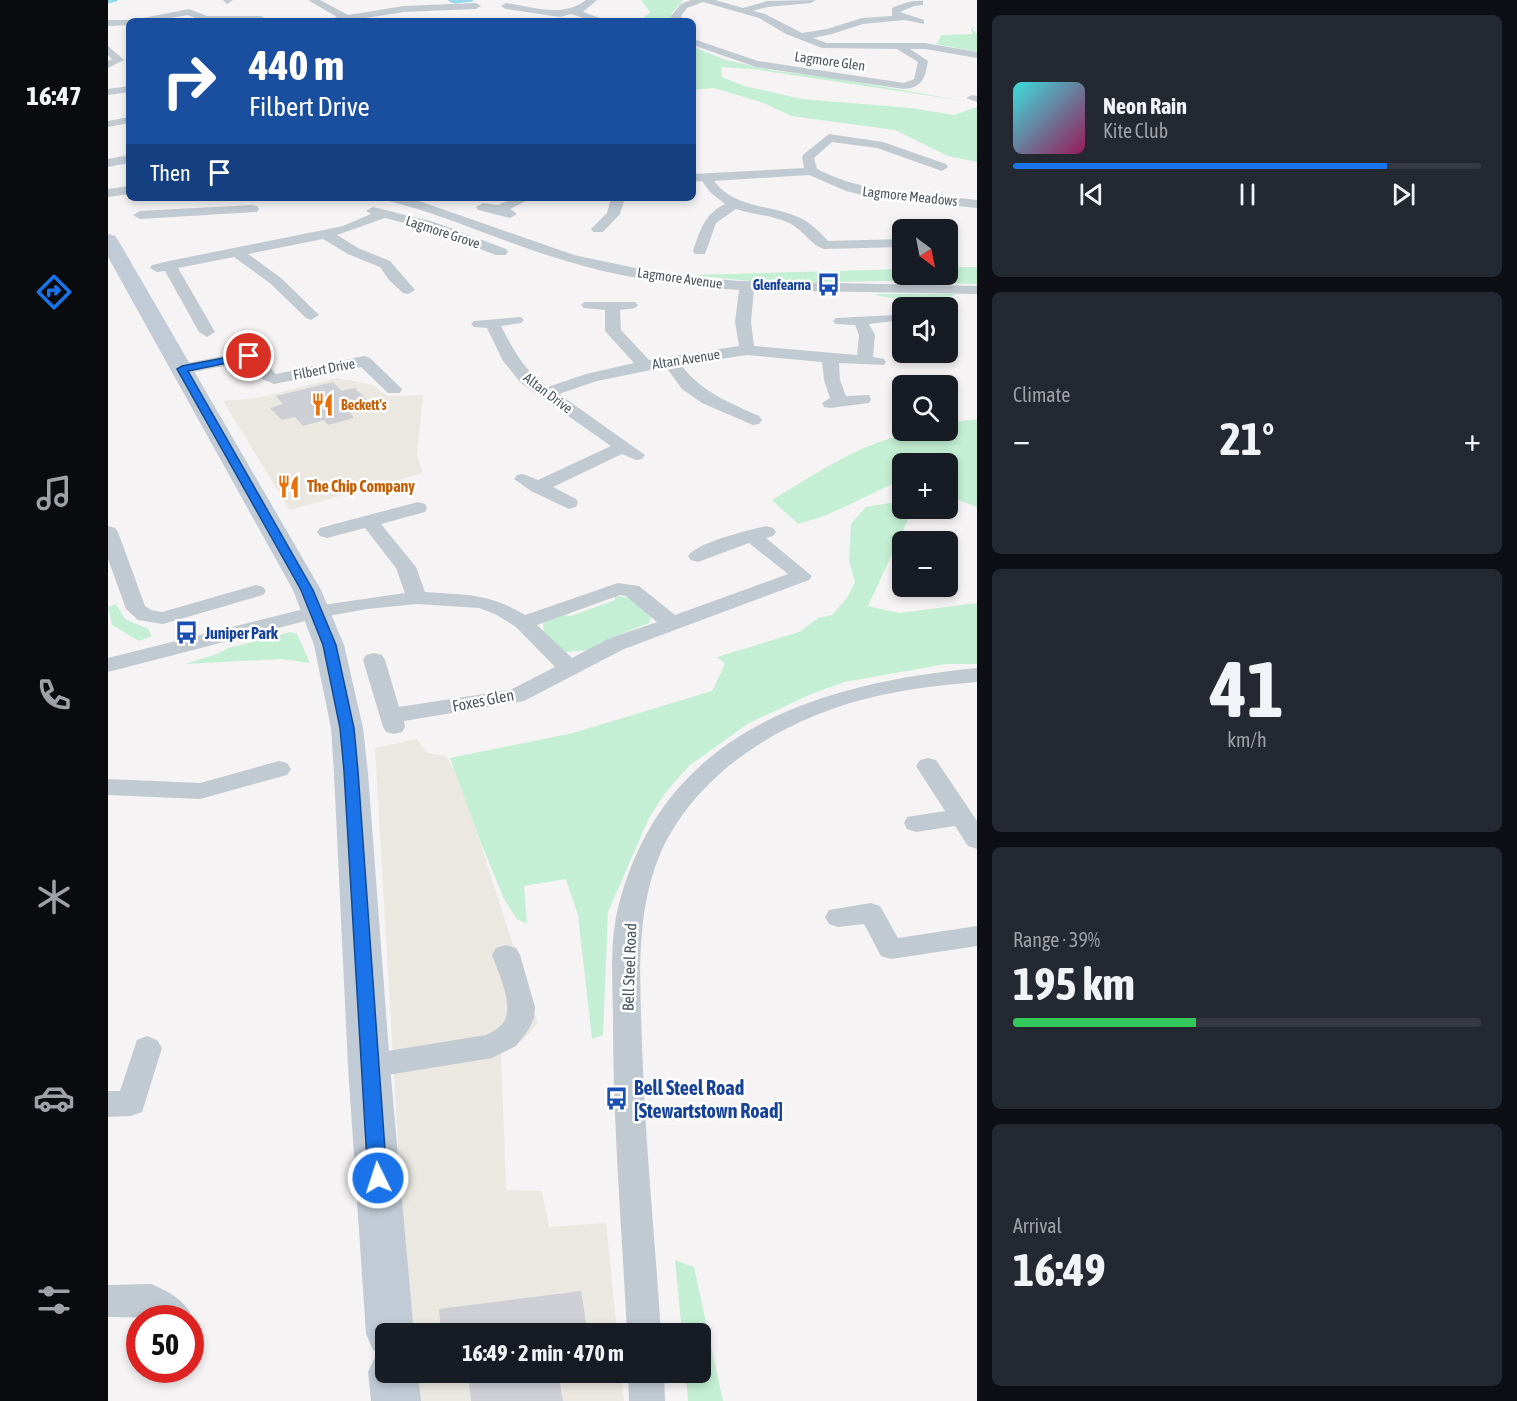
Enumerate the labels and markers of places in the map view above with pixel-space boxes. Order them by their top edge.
bus stop icon: Glenfearna [816,272,842,298]
place label: Glenfearna [753,277,811,293]
pin [223,330,274,381]
restaurant icon: Beckett's [310,392,336,418]
place label: Beckett's [341,397,387,413]
restaurant icon: The Chip Company [276,473,302,499]
place label: The Chip Company [307,477,415,495]
bus stop icon: Juniper Park [174,620,200,646]
place label: Juniper Park [204,624,279,642]
place label: Bell Steel Road [Stewartstown Road] [634,1076,783,1122]
bus stop icon: Bell Steel Road [Stewartstown Road] [603,1086,629,1112]

